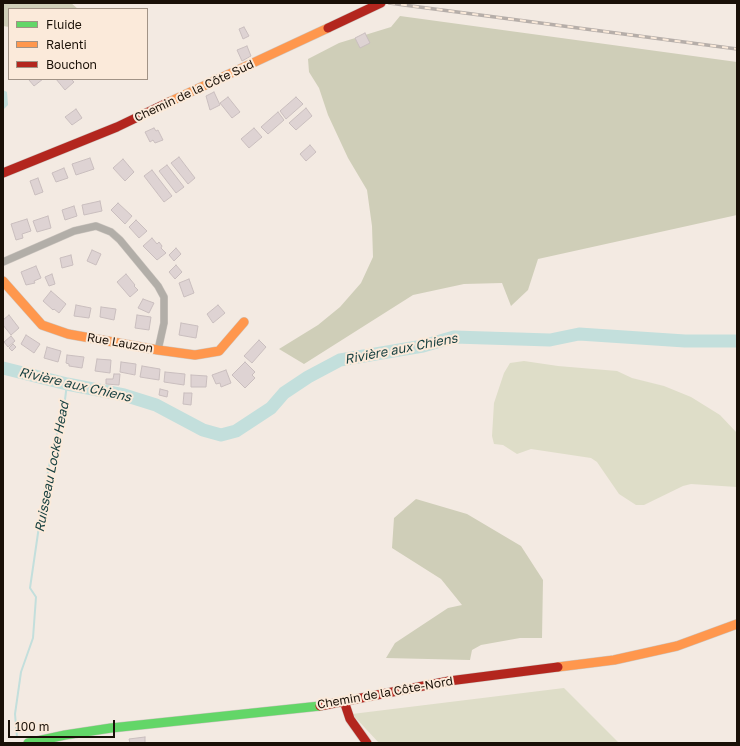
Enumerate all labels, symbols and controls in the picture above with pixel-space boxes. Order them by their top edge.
legend [8,8,148,80]
text: Fluide [46,17,82,32]
text: Ralenti [46,37,87,52]
text: Bouchon [46,57,97,72]
street label: Chemin de la Côte Sud [132,57,256,125]
street label: Rue Lauzon [86,330,154,356]
water label: Rivière aux Chiens [343,330,459,368]
water label: Rivière aux Chiens [17,364,133,406]
water label: Ruisseau Locke Head [32,400,72,534]
street label: Chemin de la Côte-Nord [316,674,454,712]
scale bar [10,712,117,738]
text: 100 m [15,719,49,734]

